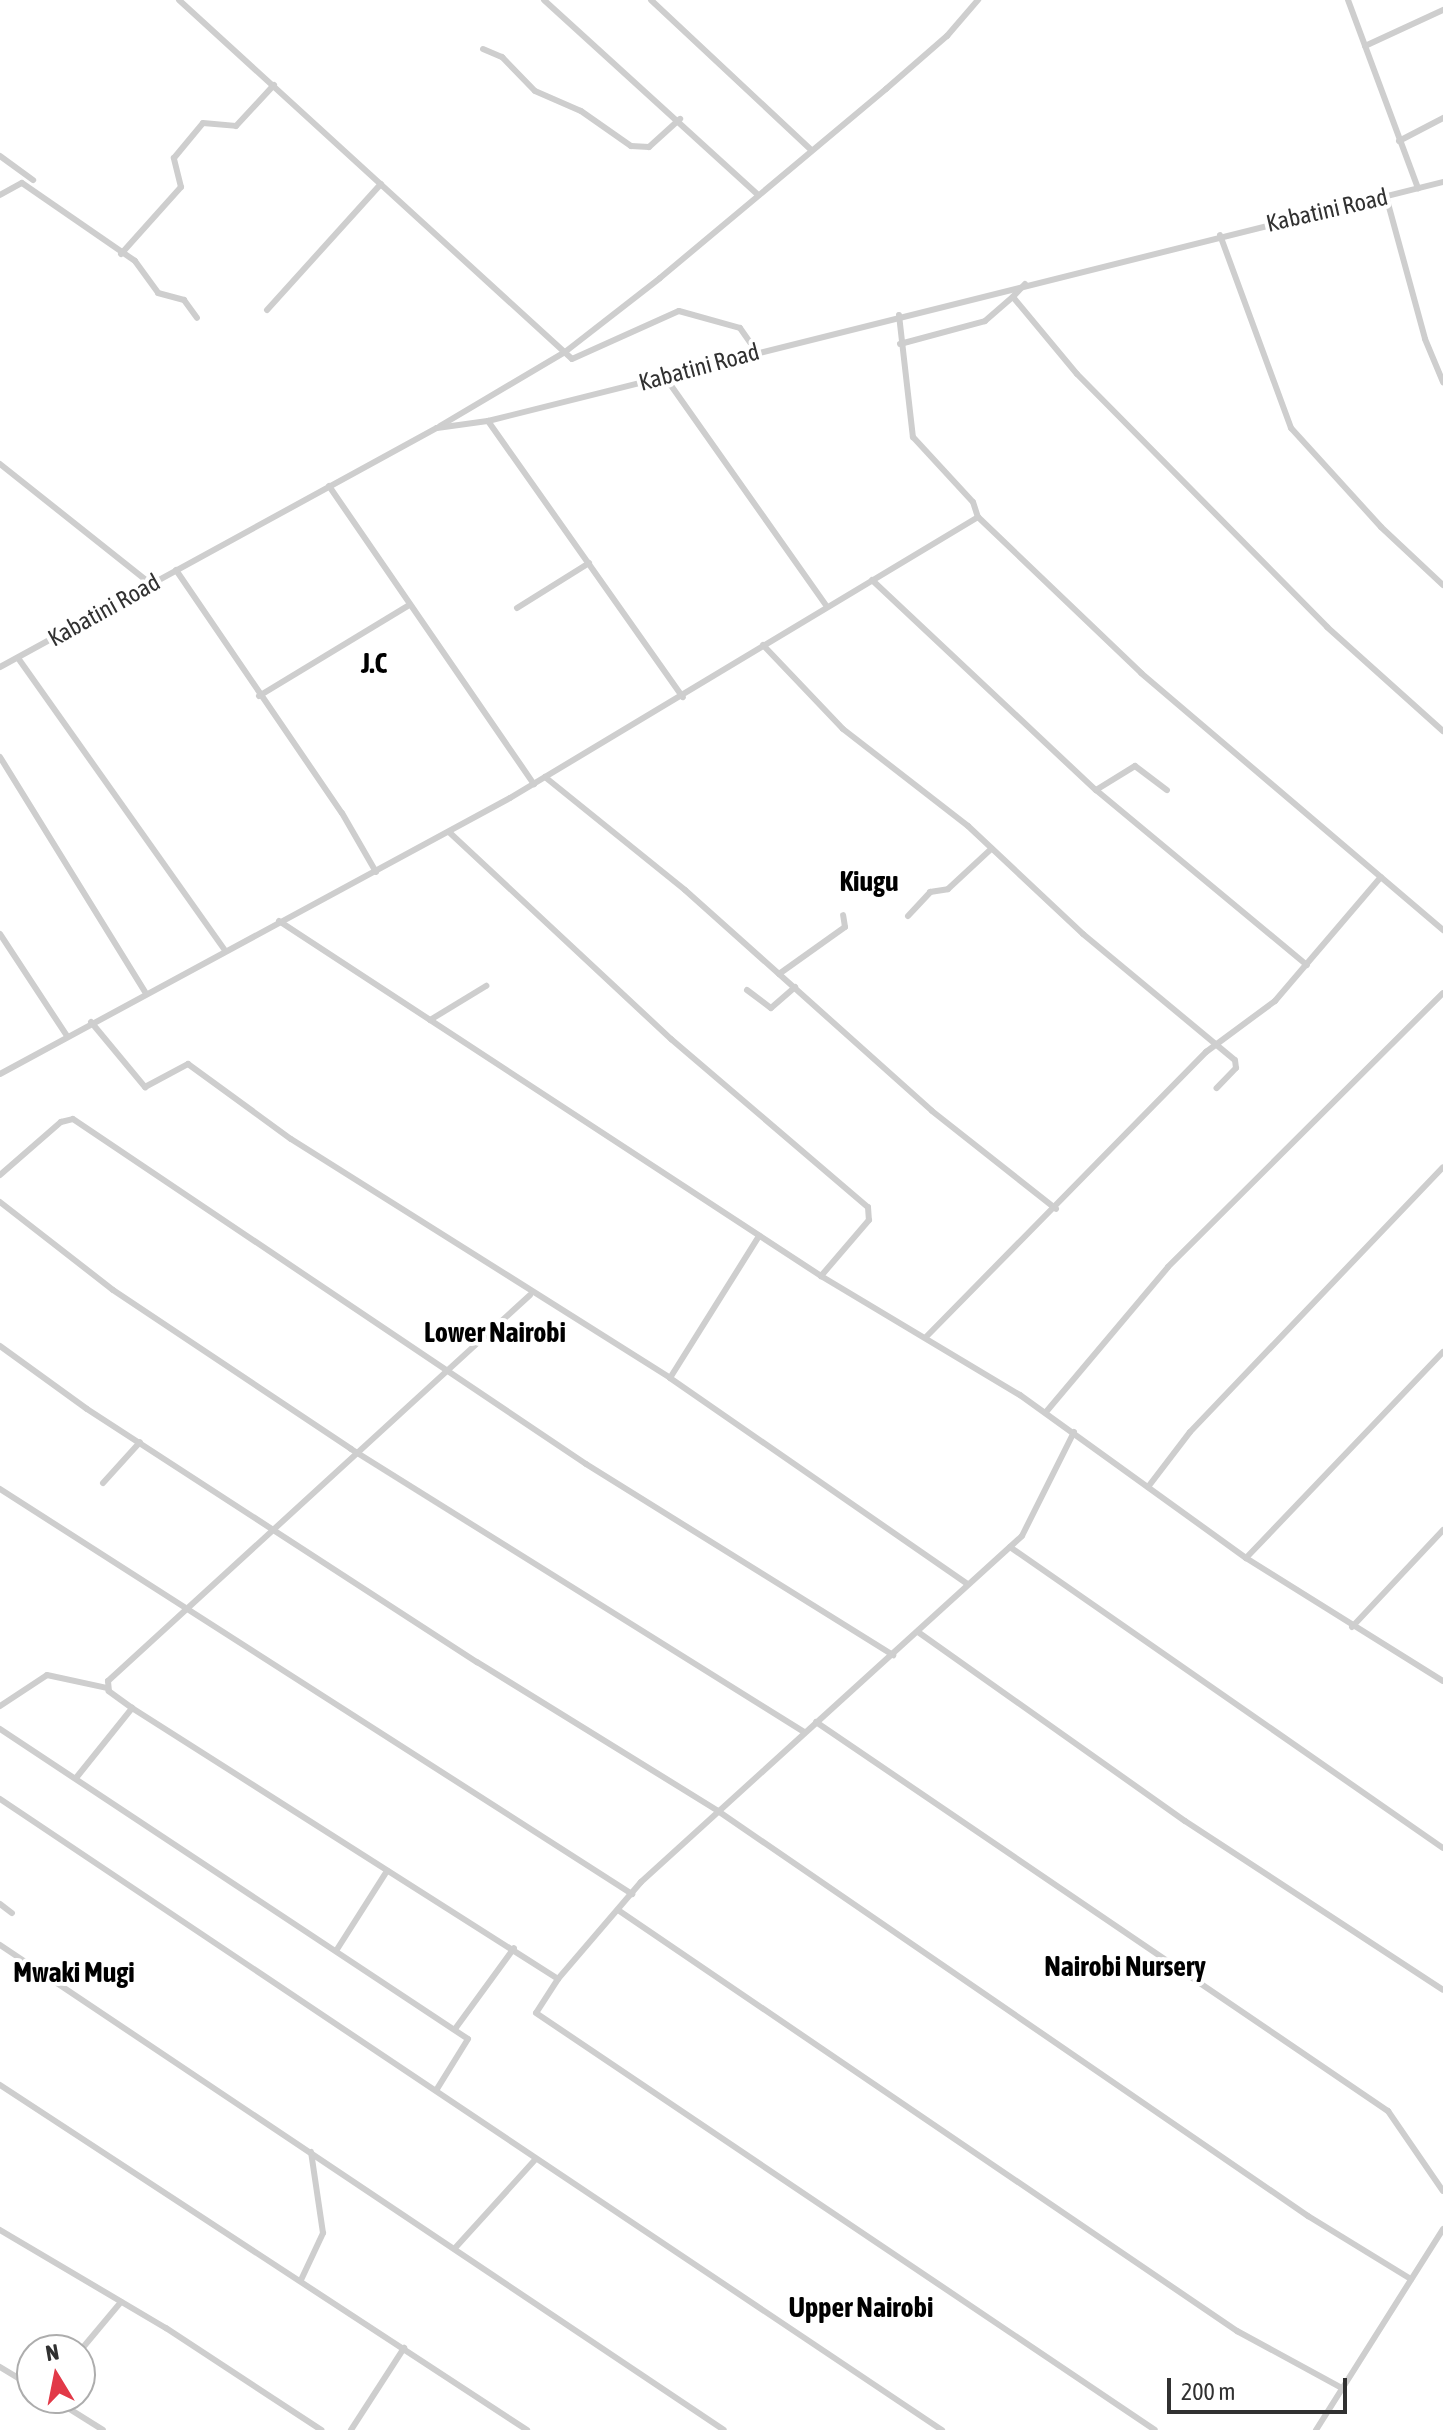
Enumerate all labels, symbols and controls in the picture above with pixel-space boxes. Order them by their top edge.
street label: Kabatini Road [1264,182,1390,238]
street label: Kabatini Road [636,337,762,397]
street label: Kabatini Road [43,567,165,653]
district label: J.C [361,646,387,680]
district label: Kiugu [839,864,899,898]
district label: Lower Nairobi [424,1315,566,1349]
district label: Nairobi Nursery [1044,1949,1206,1983]
district label: Mwaki Mugi [13,1955,135,1989]
district label: Upper Nairobi [789,2290,933,2324]
north arrow [16,2334,96,2414]
text: N [44,2338,61,2366]
scale bar [1171,2362,1351,2412]
text: 200 m [1181,2378,1235,2405]

